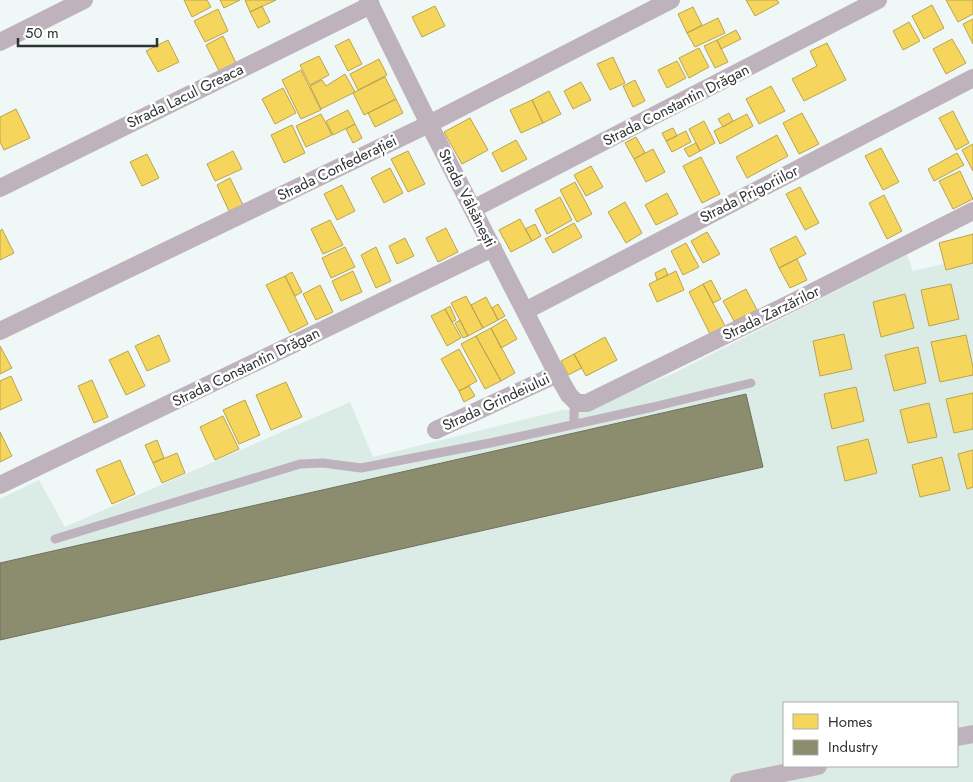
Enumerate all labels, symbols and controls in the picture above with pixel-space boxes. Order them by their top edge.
scale bar [18,15,156,47]
text: 50 m [25,22,59,44]
street label: Strada Lacul Greaca [123,58,247,134]
street label: Strada Constantin Drăgan [599,59,753,151]
street label: Strada Confederației [274,129,400,207]
street label: Strada Vâlsănești [433,145,501,251]
street label: Strada Prigoriilor [696,159,803,228]
street label: Strada Zarzărilor [719,280,824,346]
street label: Strada Constantin Drăgan [169,322,323,412]
street label: Strada Grindeiului [439,367,553,437]
legend [783,702,958,767]
text: Homes [828,711,872,733]
text: Industry [828,736,878,758]

